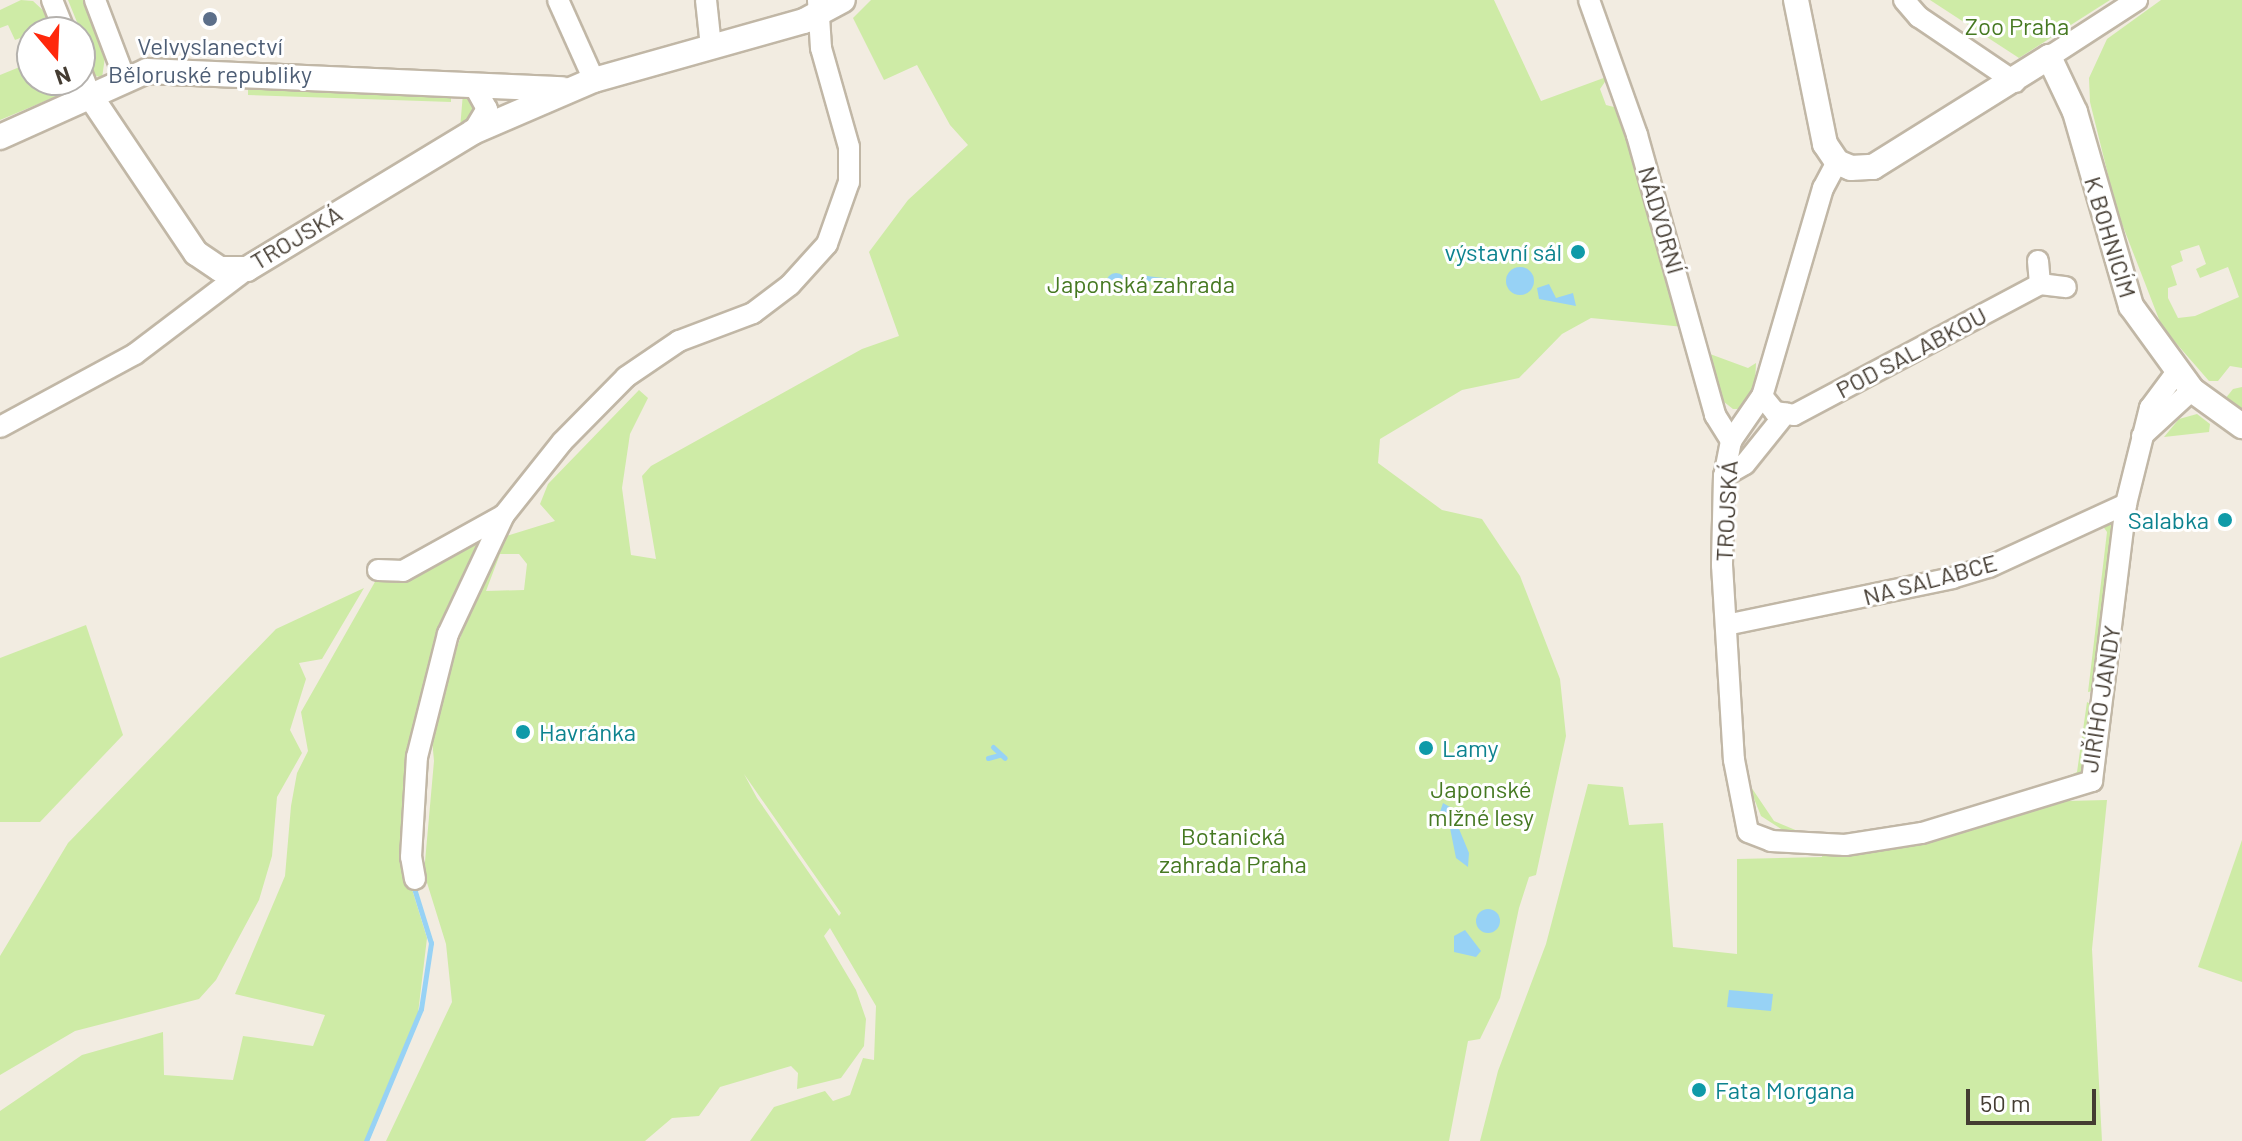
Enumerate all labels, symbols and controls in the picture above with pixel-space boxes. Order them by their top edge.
marker: Velvyslanectví Běloruské republiky [201,10,219,28]
park label: Zoo Praha [1965,12,2069,40]
north arrow [16,16,96,96]
place label: Velvyslanectví Běloruské republiky [108,32,312,88]
text: N [52,62,74,91]
street label: NÁDVORNÍ [1633,163,1691,277]
street label: K BOHNICÍM [2079,173,2143,301]
street label: TROJSKÁ [245,199,347,275]
place label: výstavní sál [1444,238,1562,266]
marker: výstavní sál [1569,243,1587,261]
park label: Japonská zahrada [1047,270,1235,298]
street label: POD SALABKOU [1831,300,1991,404]
street label: TROJSKÁ [1709,460,1743,562]
place label: Salabka [2128,506,2209,534]
marker: Salabka [2216,511,2234,529]
street label: NA SALABCE [1860,547,2000,611]
street label: JIŘÍHO JANDY [2074,623,2126,775]
place label: Havránka [539,718,636,746]
marker: Havránka [514,723,532,741]
place label: Lamy [1442,734,1499,762]
marker: Lamy [1417,739,1435,757]
park label: Japonské mlžné lesy [1428,775,1534,831]
park label: Botanická zahrada Praha [1159,822,1307,878]
scale bar [1970,1073,2100,1123]
place label: Fata Morgana [1715,1076,1855,1104]
marker: Fata Morgana [1690,1081,1708,1099]
text: 50 m [1980,1088,2031,1117]

